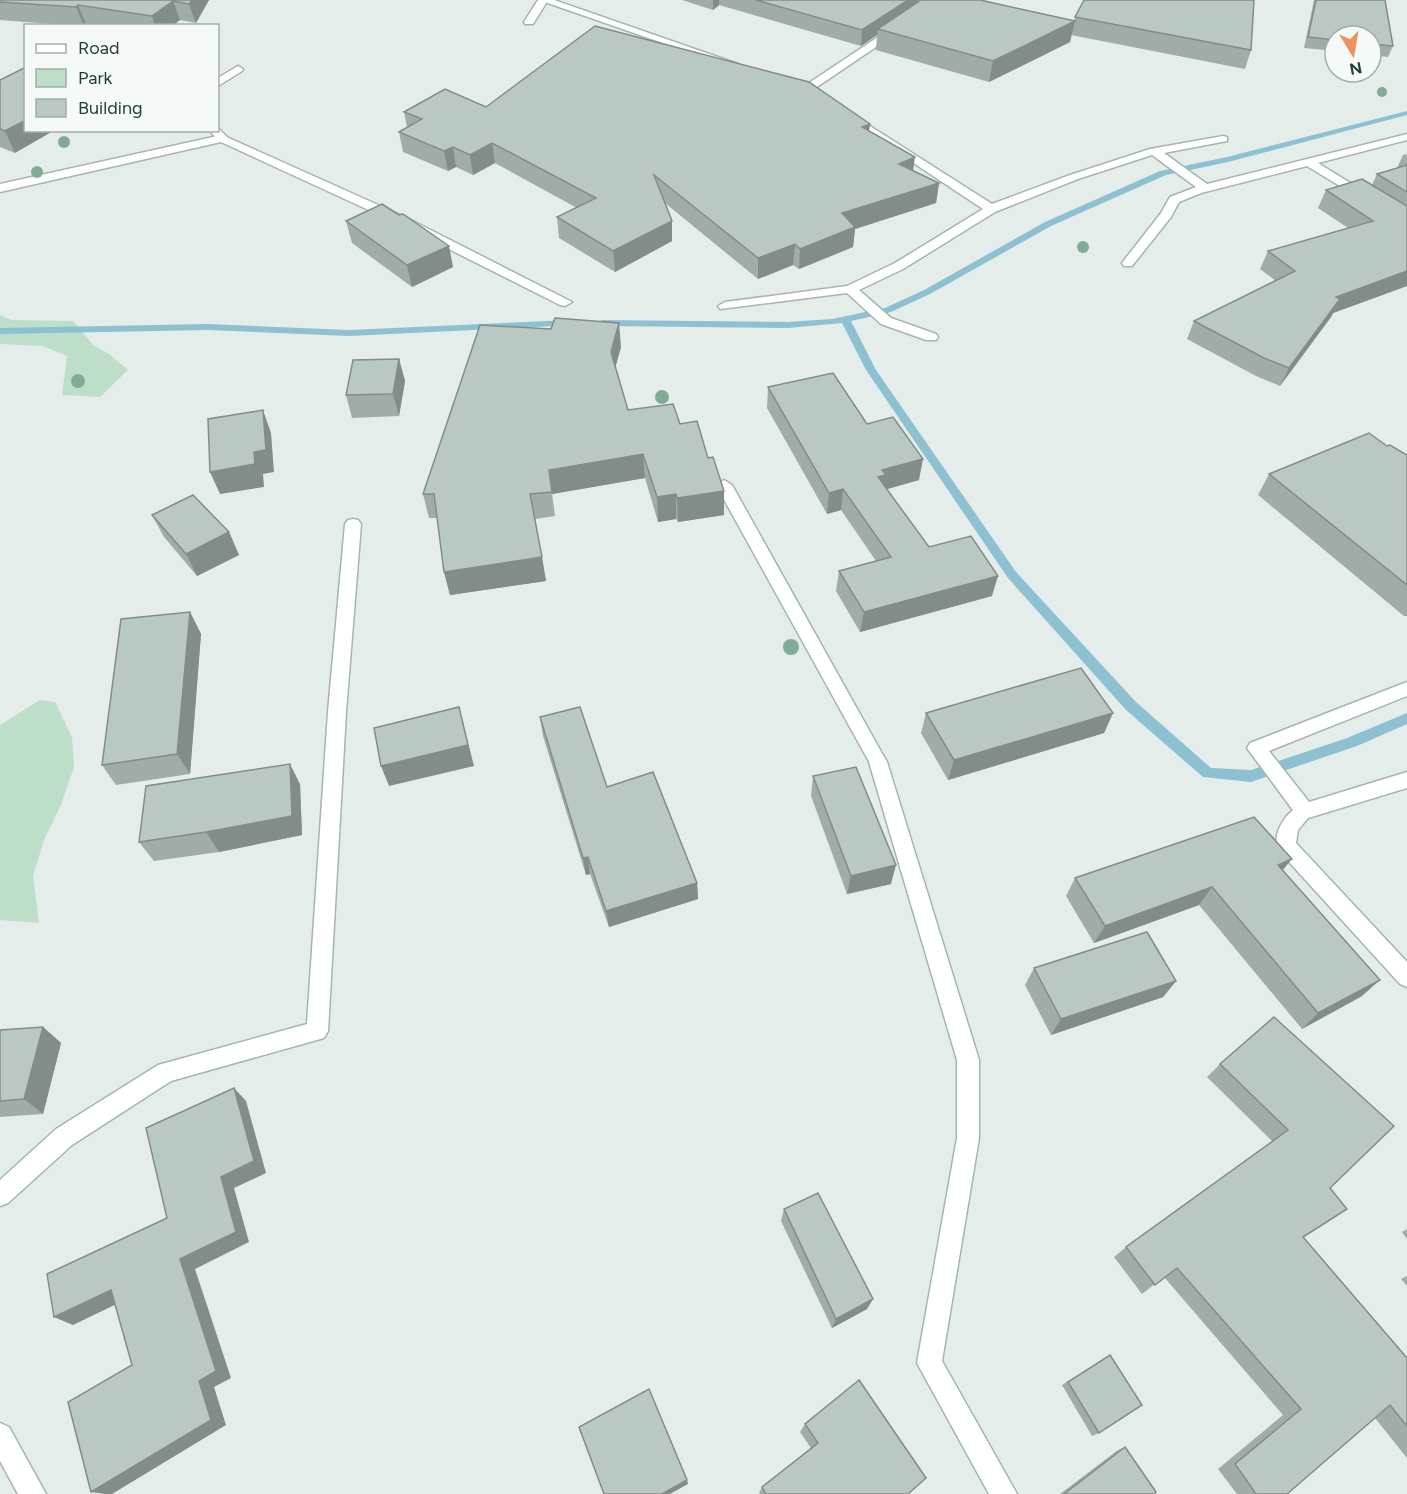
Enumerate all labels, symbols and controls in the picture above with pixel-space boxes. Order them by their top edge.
legend [24,24,219,132]
north arrow [1323,24,1383,84]
text: Road [78,37,119,59]
text: N [1348,58,1364,79]
text: Park [78,67,113,89]
text: Building [78,97,143,119]

